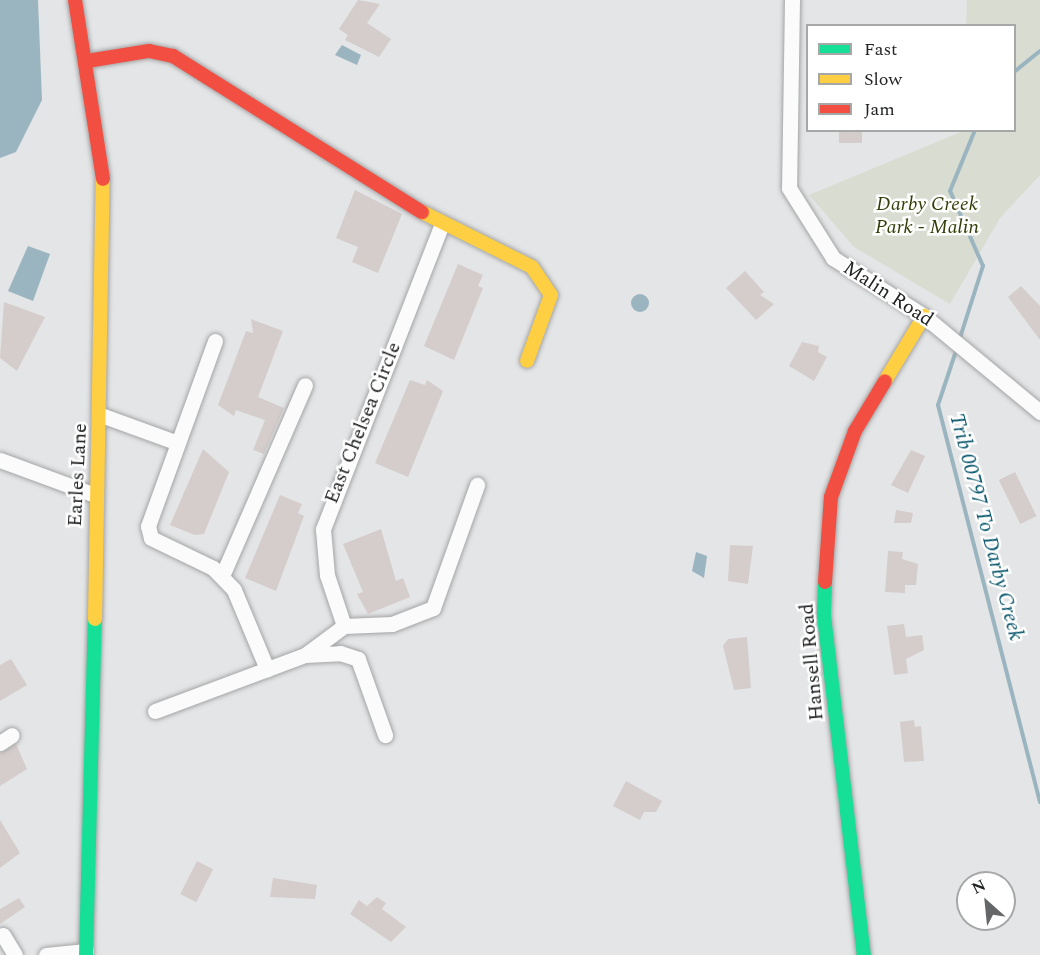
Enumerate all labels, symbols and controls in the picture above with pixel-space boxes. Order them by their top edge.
legend [806,24,1016,132]
text: Fast [864,36,897,63]
text: Slow [864,66,902,93]
text: Jam [864,96,895,123]
park label: Darby Creek Park - Malin [875,193,979,240]
street label: Malin Road [838,256,938,332]
street label: East Chelsea Circle [320,339,406,507]
water label: Trib 00797 To Darby Creek [944,411,1028,643]
street label: Earles Lane [63,423,93,527]
street label: Hansell Road [795,602,829,722]
north arrow [956,871,1016,931]
text: N [967,873,990,900]

